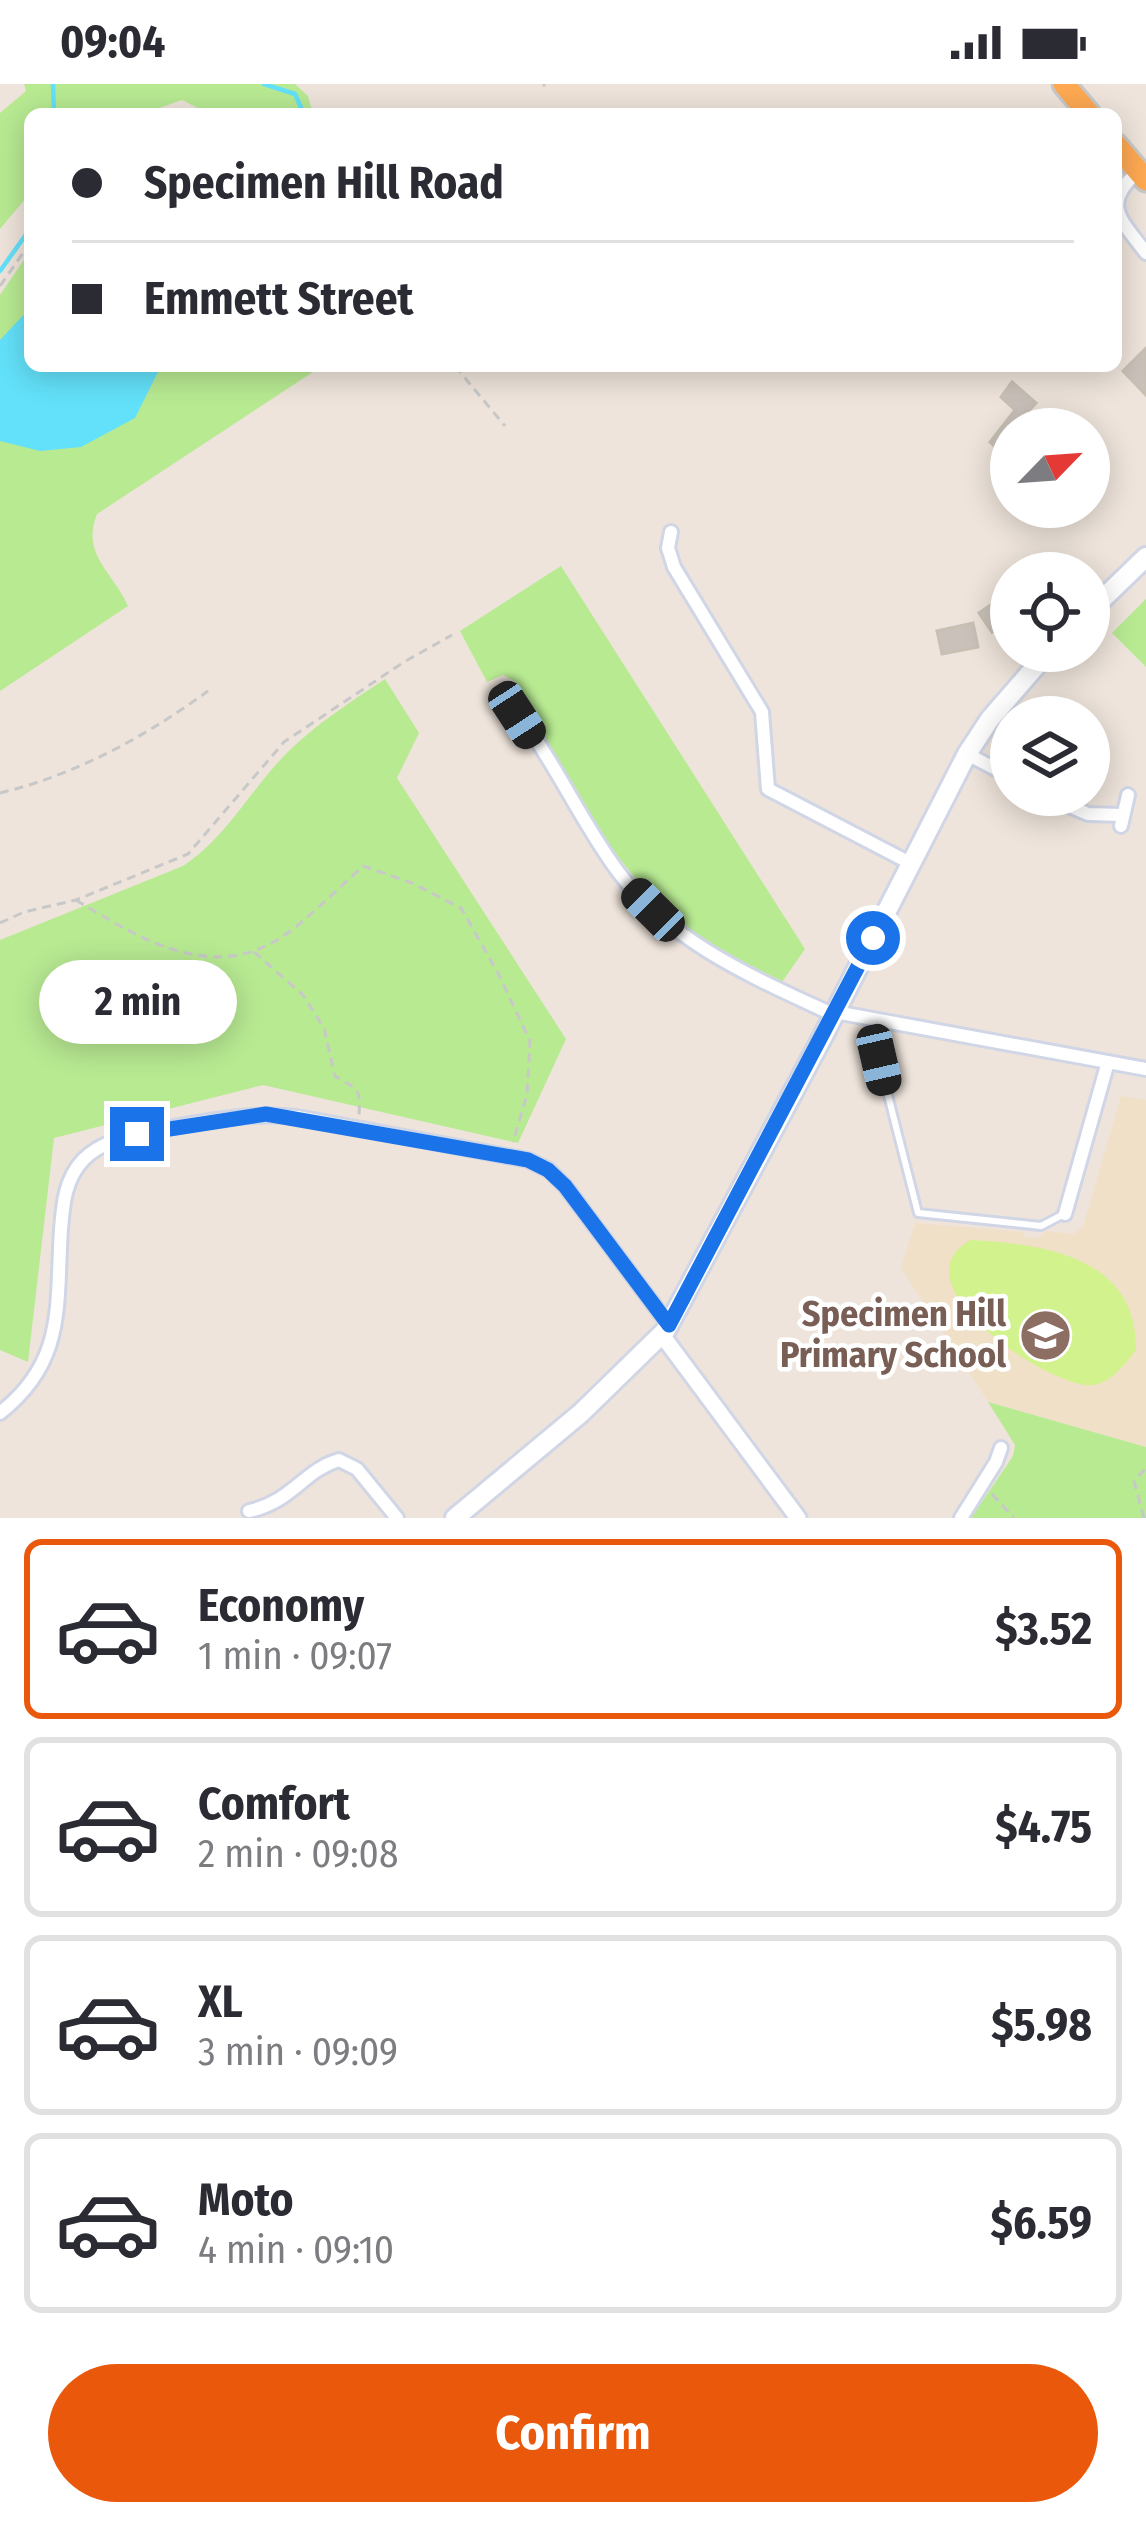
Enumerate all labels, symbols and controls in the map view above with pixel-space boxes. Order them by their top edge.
text: 09:04 [60,15,165,69]
text: Specimen Hill Road [144,156,504,210]
text: Emmett Street [144,272,413,326]
north arrow [990,408,1110,528]
map controls [990,408,1110,816]
button: locate [990,552,1110,672]
car [482,675,552,755]
button: layers [990,696,1110,816]
car [615,872,691,948]
route start [846,911,900,965]
callout: 2 min [38,960,236,1044]
text: 2 min [95,979,181,1025]
car [853,1021,905,1099]
route end [110,1107,164,1161]
place label: Specimen Hill Primary School [780,1292,1006,1377]
school or university icon: Specimen Hill Primary School [1017,1307,1073,1363]
icon: car [54,1575,162,1683]
text: Economy [198,1579,364,1633]
text: $3.52 [995,1602,1092,1656]
text: 1 min · 09:07 [198,1633,392,1679]
icon: car [54,1773,162,1881]
text: Comfort [198,1777,350,1831]
text: $4.75 [995,1800,1092,1854]
text: 2 min · 09:08 [198,1831,398,1877]
icon: car [54,1971,162,2079]
text: XL [198,1975,243,2029]
text: $5.98 [991,1998,1092,2052]
text: 3 min · 09:09 [198,2029,398,2075]
icon: car [54,2169,162,2277]
text: Moto [198,2173,294,2227]
text: $6.59 [991,2196,1092,2250]
text: 4 min · 09:10 [198,2227,394,2273]
button: Confirm [48,2364,1098,2502]

